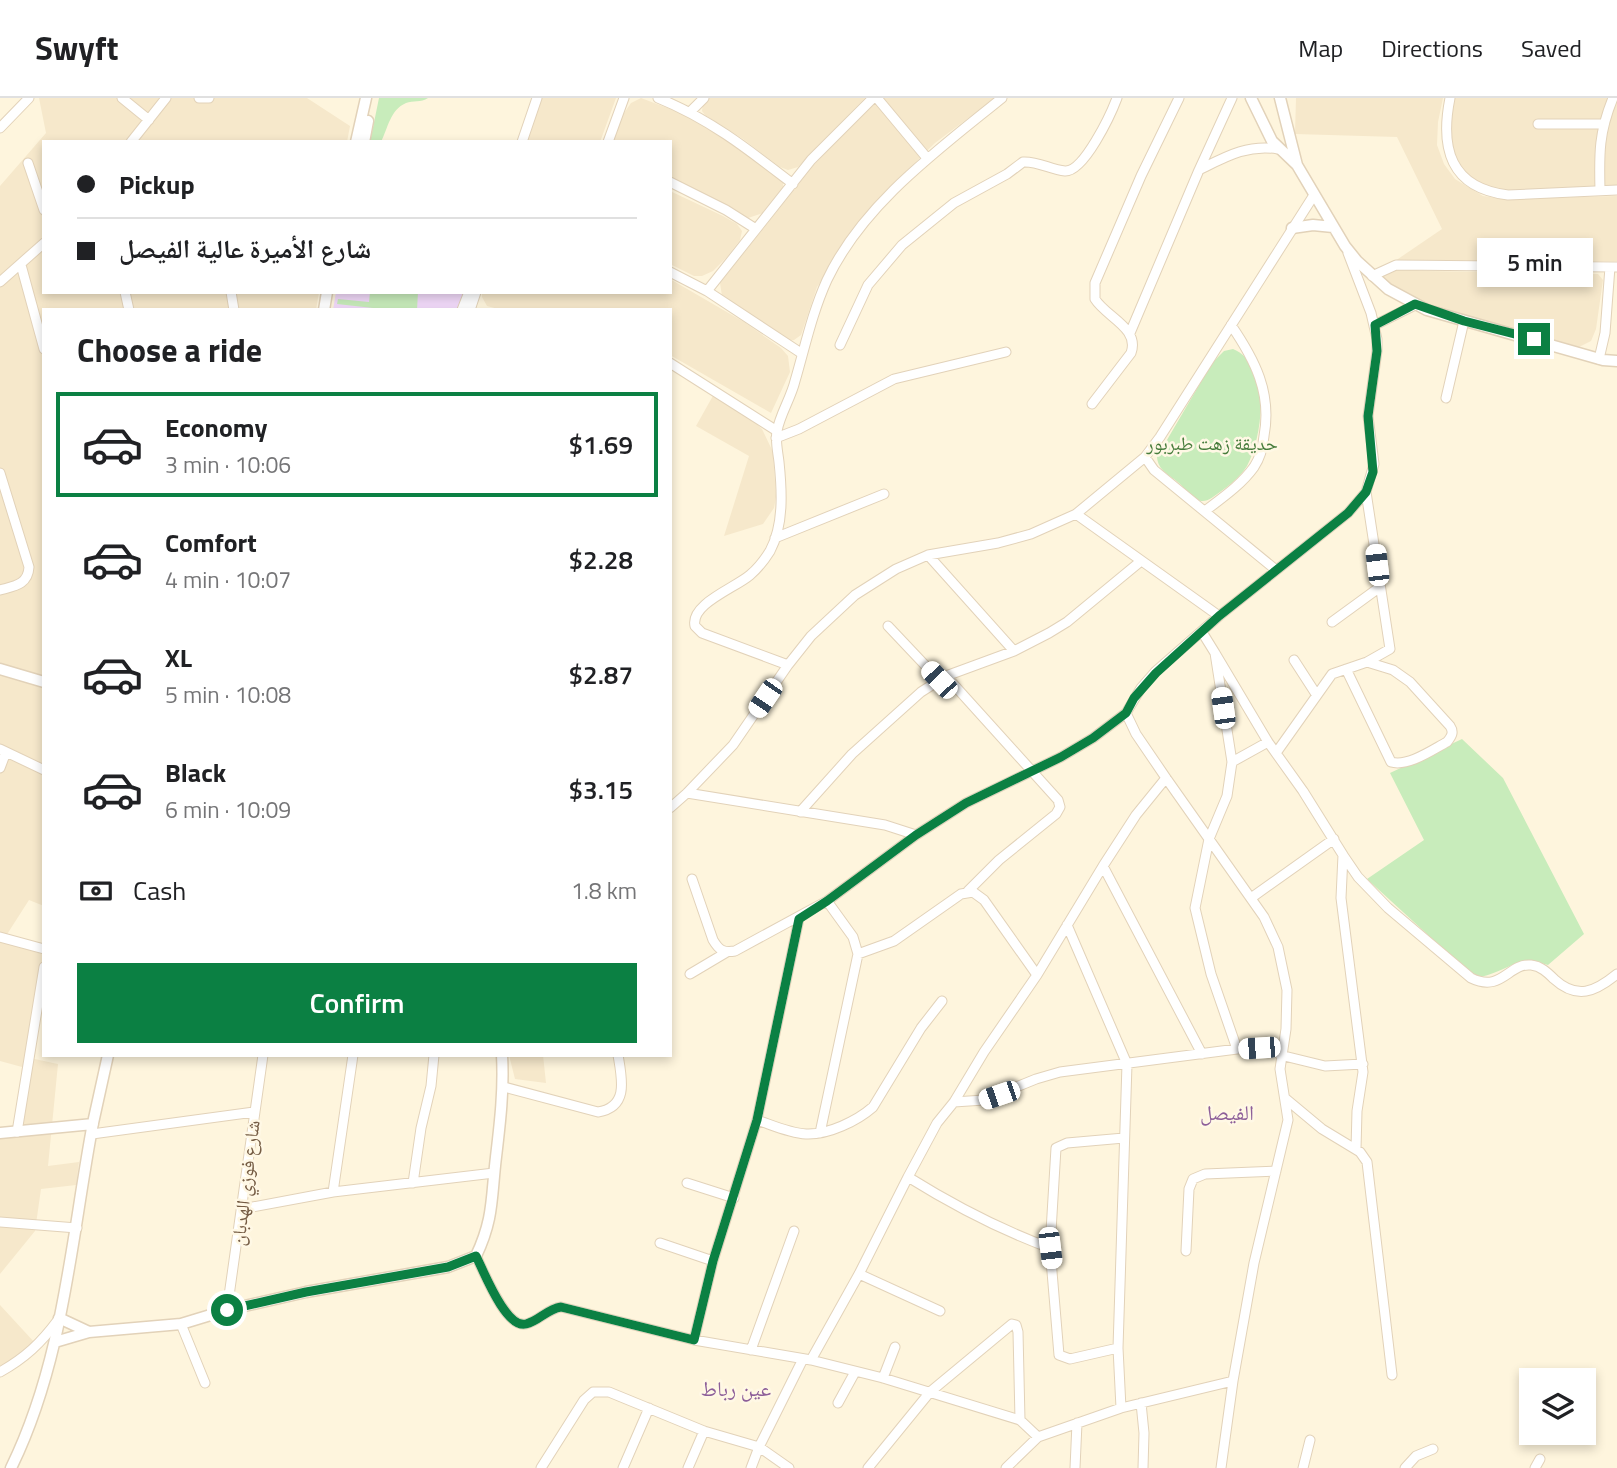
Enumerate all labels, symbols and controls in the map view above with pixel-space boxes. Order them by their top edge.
text: Swyft [35,23,119,73]
text: Map [1298,30,1343,66]
text: Directions [1381,30,1483,66]
text: Saved [1521,30,1582,66]
text: Pickup [119,165,195,204]
text: شارع الأميرة عالية الفيصل [119,229,371,268]
callout: 5 min [1476,238,1592,286]
text: 5 min [1507,245,1563,280]
route end [1518,323,1550,355]
text: Choose a ride [77,326,262,374]
text: Economy [165,408,267,447]
icon: car [81,413,144,476]
text: $1.69 [569,425,633,464]
park label: حديقة زهت طبربور [1145,428,1278,457]
text: 3 min · 10:06 [165,447,291,482]
text: Comfort [165,523,257,562]
icon: car [81,528,144,591]
text: $2.28 [569,540,633,579]
car [1365,543,1390,587]
text: 4 min · 10:07 [165,562,291,597]
text: XL [165,638,192,677]
icon: car [81,643,144,706]
text: $2.87 [569,655,633,694]
car [917,657,962,703]
car [745,675,786,721]
text: 5 min · 10:08 [165,677,291,712]
car [1210,686,1237,730]
text: Black [165,753,226,792]
icon: car [81,758,144,821]
text: $3.15 [569,770,633,809]
text: 6 min · 10:09 [165,792,291,827]
text: Cash [133,871,186,910]
icon: cash [77,872,115,910]
text: 1.8 km [571,873,637,908]
button: Confirm [77,963,637,1043]
car [1238,1036,1281,1060]
car [976,1078,1023,1112]
district label: الفيصل [1200,1096,1254,1128]
street label: شارع فوزي الهدبان [222,1118,268,1248]
car [1038,1226,1063,1270]
route start [211,1294,243,1326]
map controls [1519,1368,1596,1445]
button: layers [1519,1368,1596,1445]
district label: عين رباط [701,1372,772,1404]

